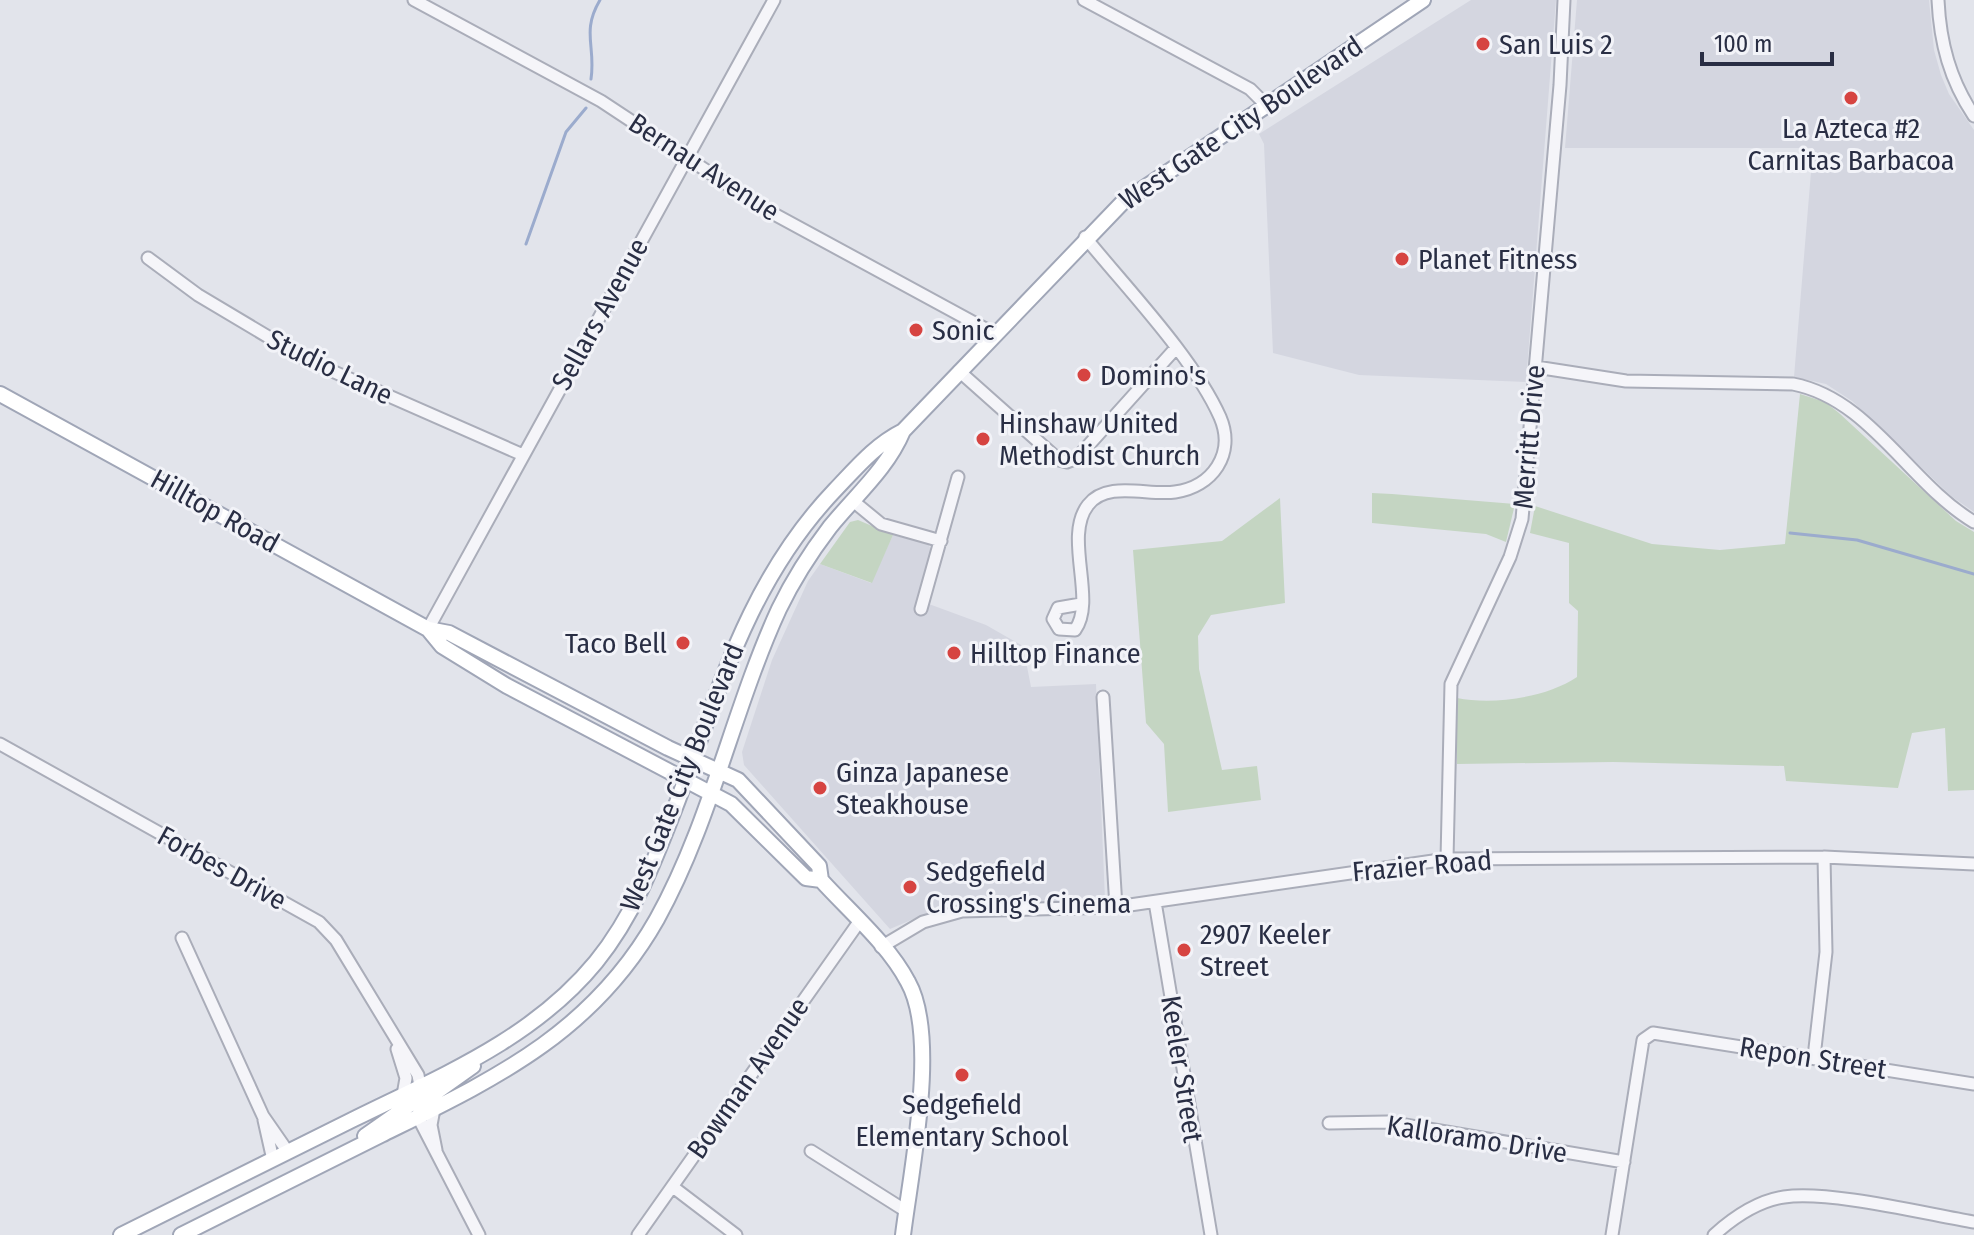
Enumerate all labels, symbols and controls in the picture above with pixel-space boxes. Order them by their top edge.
scale bar [1702,16,1832,66]
place label: San Luis 2 [1499,28,1613,61]
street label: West Gate City Boulevard [1113,29,1369,217]
text: 100 m [1714,30,1772,58]
marker: San Luis 2 [1474,35,1492,53]
marker: La Azteca #2 Carnitas Barbacoa [1842,89,1860,107]
street label: Bernau Avenue [623,106,785,228]
place label: La Azteca #2 Carnitas Barbacoa [1747,112,1955,177]
street label: Sellars Avenue [545,232,655,396]
place label: Planet Fitness [1418,243,1577,276]
marker: Planet Fitness [1393,250,1411,268]
place label: Sonic [932,314,994,347]
marker: Sonic [907,321,925,339]
street label: Studio Lane [262,322,398,412]
place label: Domino's [1100,359,1206,392]
street label: Merritt Drive [1506,364,1552,510]
marker: Domino's [1075,366,1093,384]
place label: Hinshaw United Methodist Church [999,407,1200,472]
marker: Hinshaw United Methodist Church [974,430,992,448]
street label: Hilltop Road [145,462,285,560]
place label: Taco Bell [565,627,667,660]
marker: Taco Bell [674,634,692,652]
place label: Hilltop Finance [970,637,1141,670]
street label: West Gate City Boulevard [613,638,751,916]
marker: Hilltop Finance [945,644,963,662]
place label: Ginza Japanese Steakhouse [836,756,1009,821]
marker: Ginza Japanese Steakhouse [811,779,829,797]
street label: Forbes Drive [152,819,292,917]
street label: Frazier Road [1351,843,1493,889]
place label: Sedgefield Crossing's Cinema [926,855,1131,920]
marker: Sedgefield Crossing's Cinema [901,878,919,896]
place label: 2907 Keeler Street [1200,918,1331,983]
marker: 2907 Keeler Street [1175,941,1193,959]
street label: Bowman Avenue [680,991,816,1165]
street label: Keeler Street [1154,993,1210,1146]
street label: Repon Street [1737,1030,1890,1086]
marker: Sedgefield Elementary School [953,1066,971,1084]
place label: Sedgefield Elementary School [855,1088,1069,1153]
street label: Kalloramo Drive [1384,1108,1570,1170]

